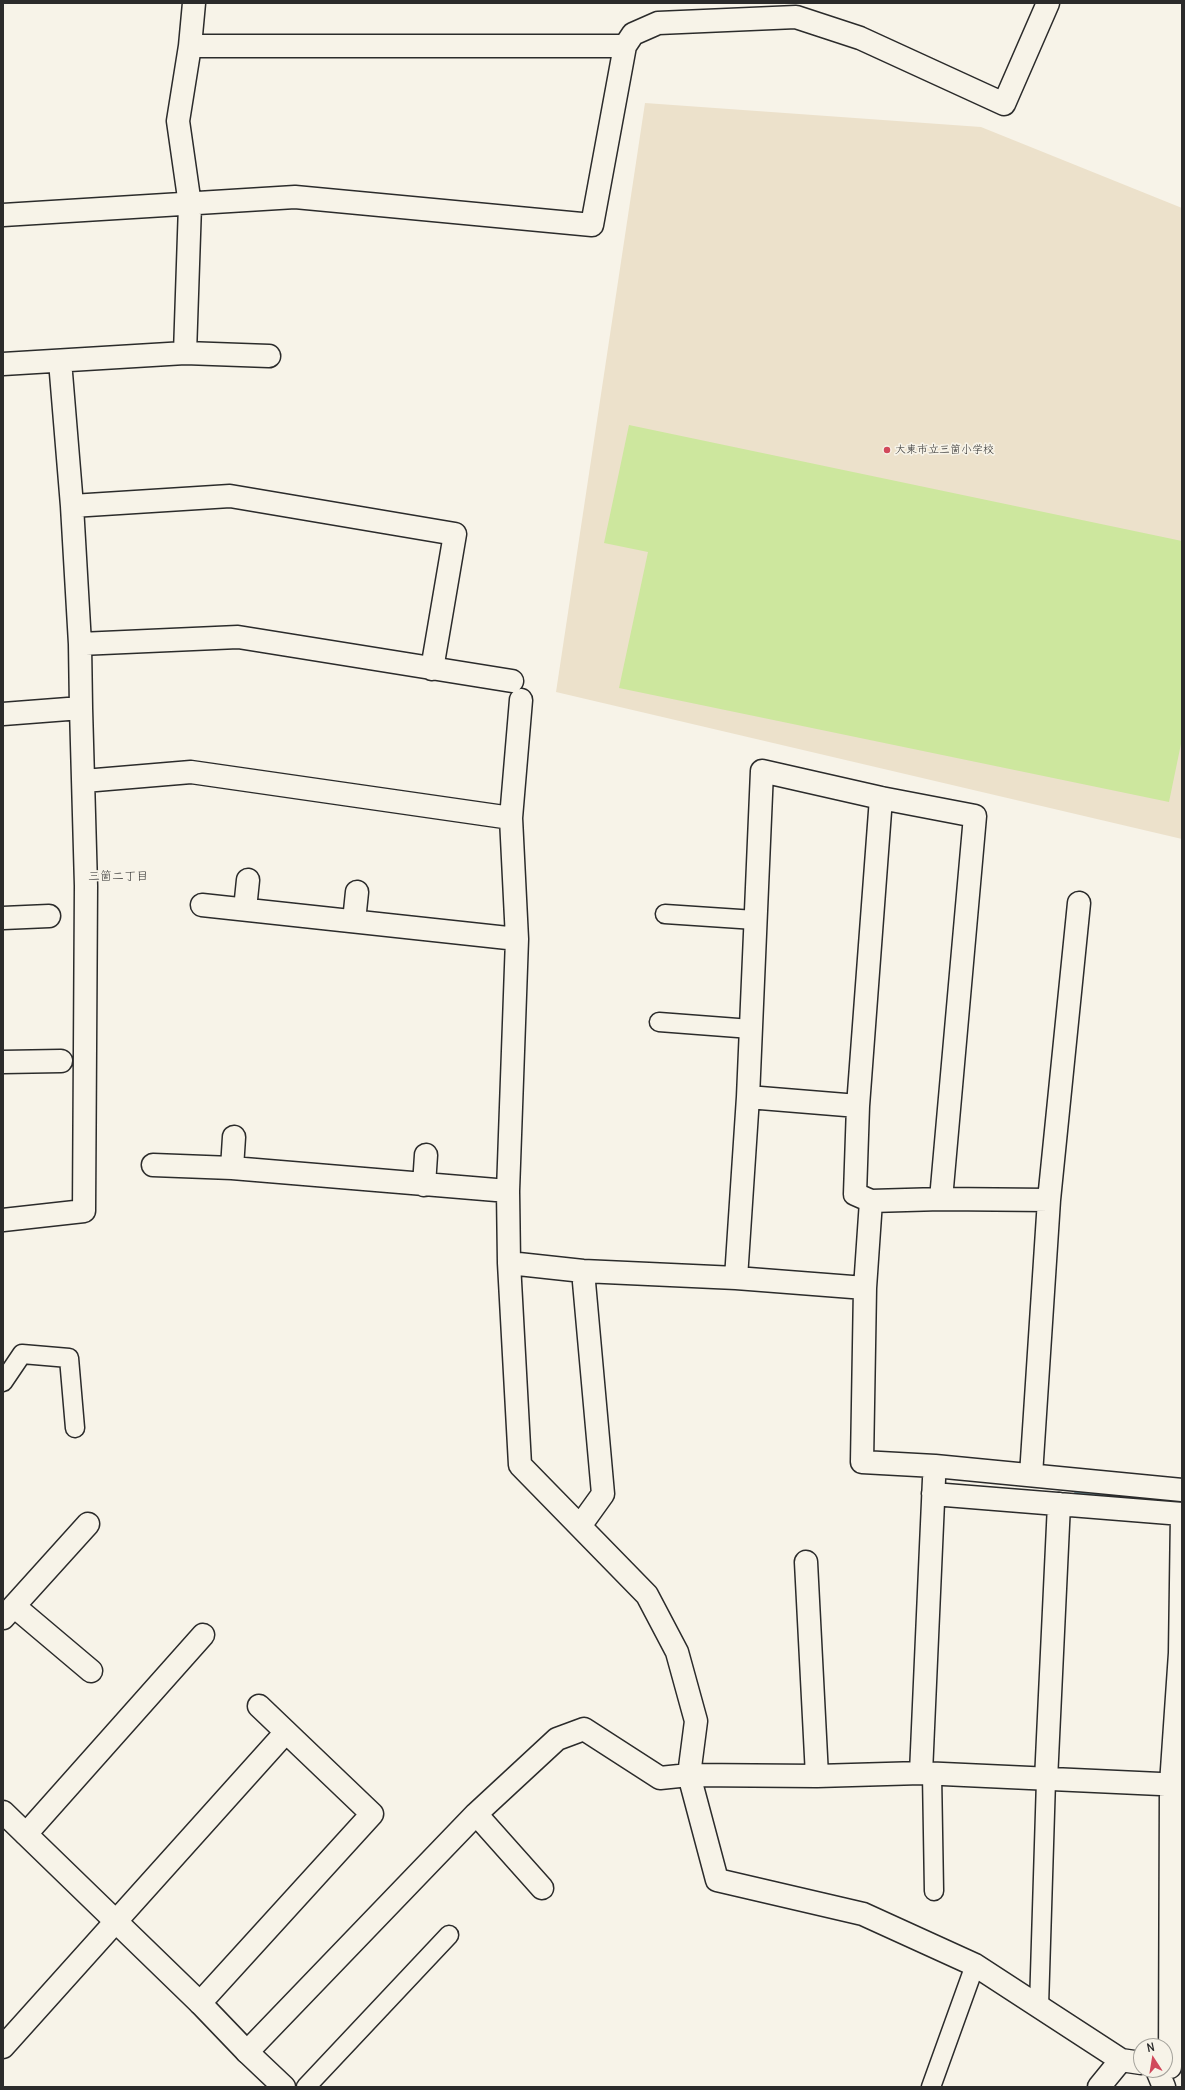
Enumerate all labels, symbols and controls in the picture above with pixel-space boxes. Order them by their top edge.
place label: 大東市立三箇小学校 [895,443,994,457]
marker: 大東市立三箇小学校 [882,445,892,455]
district label: 三箇二丁目 [88,870,148,884]
north arrow [1133,2038,1173,2078]
text: N [1146,2040,1156,2055]

